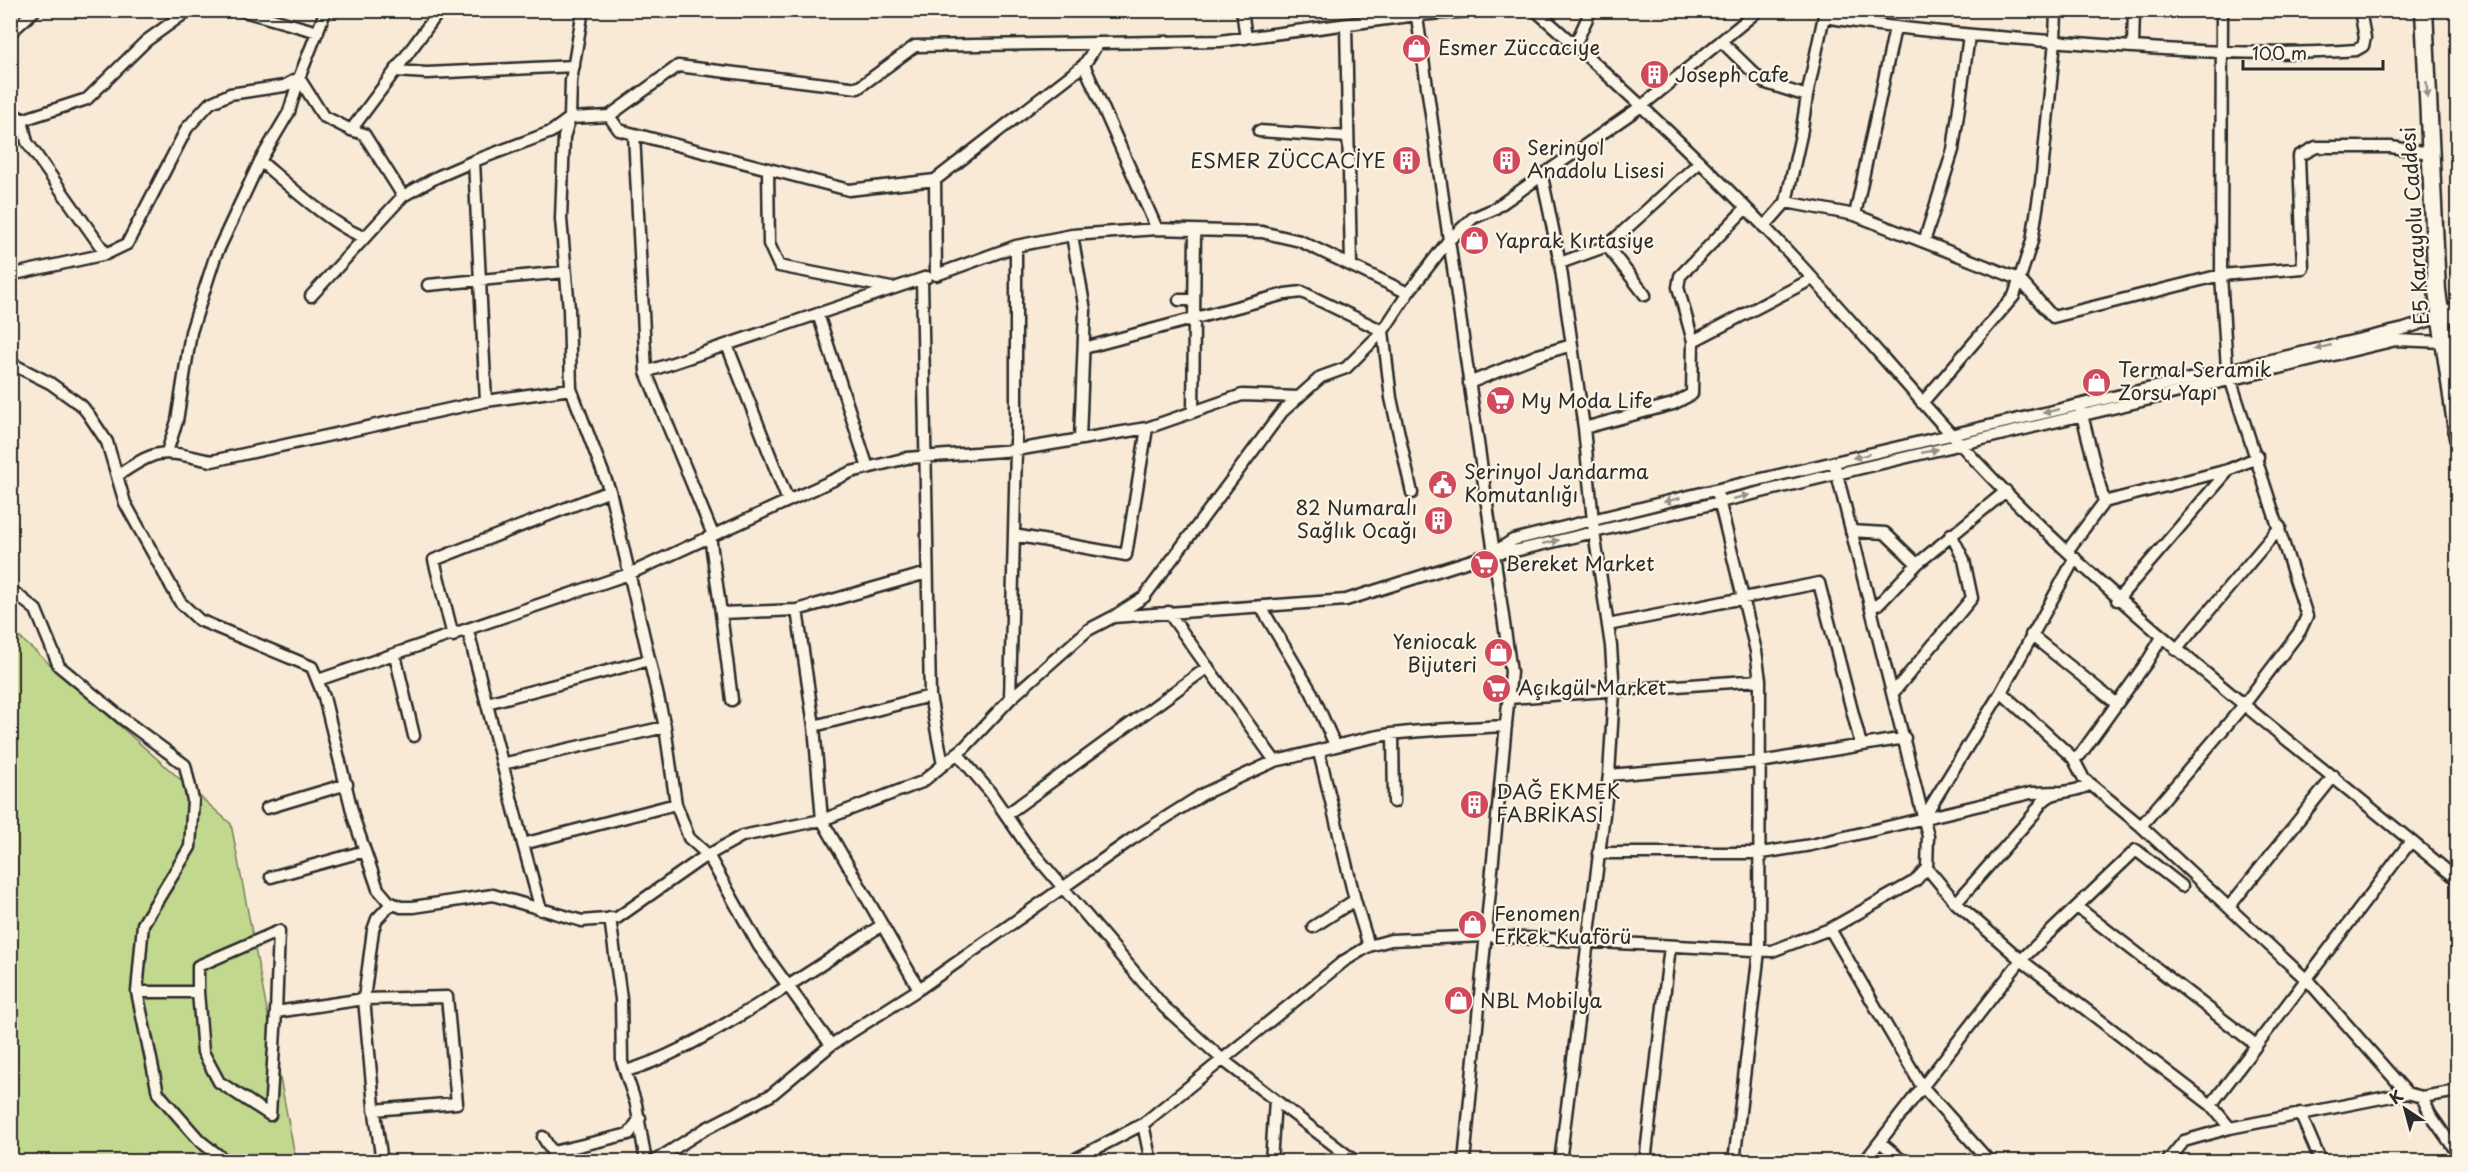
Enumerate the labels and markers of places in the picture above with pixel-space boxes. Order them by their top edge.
shop icon: Esmer Züccaciye [1401,32,1433,64]
place label: Esmer Züccaciye [1438,32,1600,62]
building icon: Joseph cafe [1638,59,1670,91]
place label: Joseph cafe [1675,59,1789,89]
place label: Serinyol Anadolu Lisesi [1527,132,1665,185]
building icon: Serinyol Anadolu Lisesi [1490,144,1522,176]
place label: ESMER ZÜCCACİYE [1190,145,1386,175]
building icon: ESMER ZÜCCACİYE [1391,145,1423,177]
shop icon: Yaprak Kırtasiye [1458,225,1490,257]
place label: Yaprak Kırtasiye [1495,225,1654,255]
place label: Termal Seramik Zorsu Yapı [2118,354,2272,407]
shop icon: Termal Seramik Zorsu Yapı [2081,366,2113,398]
supermarket icon: My Moda Life [1484,385,1516,417]
place label: My Moda Life [1521,385,1653,415]
place label: Serinyol Jandarma Komutanlığı [1464,456,1649,509]
public building icon: Serinyol Jandarma Komutanlığı [1427,468,1459,500]
place label: 82 Numaralı Sağlık Ocağı [1295,492,1417,545]
building icon: 82 Numaralı Sağlık Ocağı [1422,504,1454,536]
supermarket icon: Bereket Market [1468,548,1500,580]
place label: Bereket Market [1505,548,1654,578]
place label: Yeniocak Bijuteri [1392,626,1477,679]
shop icon: Yeniocak Bijuteri [1482,637,1514,669]
supermarket icon: Açıkgül Market [1481,672,1513,704]
place label: Açıkgül Market [1518,672,1666,702]
place label: DAĞ EKMEK FABRİKASI [1496,776,1621,829]
building icon: DAĞ EKMEK FABRİKASI [1459,788,1491,820]
place label: Fenomen Erkek Kuaförü [1494,898,1631,951]
shop icon: Fenomen Erkek Kuaförü [1457,909,1489,941]
shop icon: NBL Mobilya [1443,985,1475,1017]
place label: NBL Mobilya [1480,985,1603,1015]

